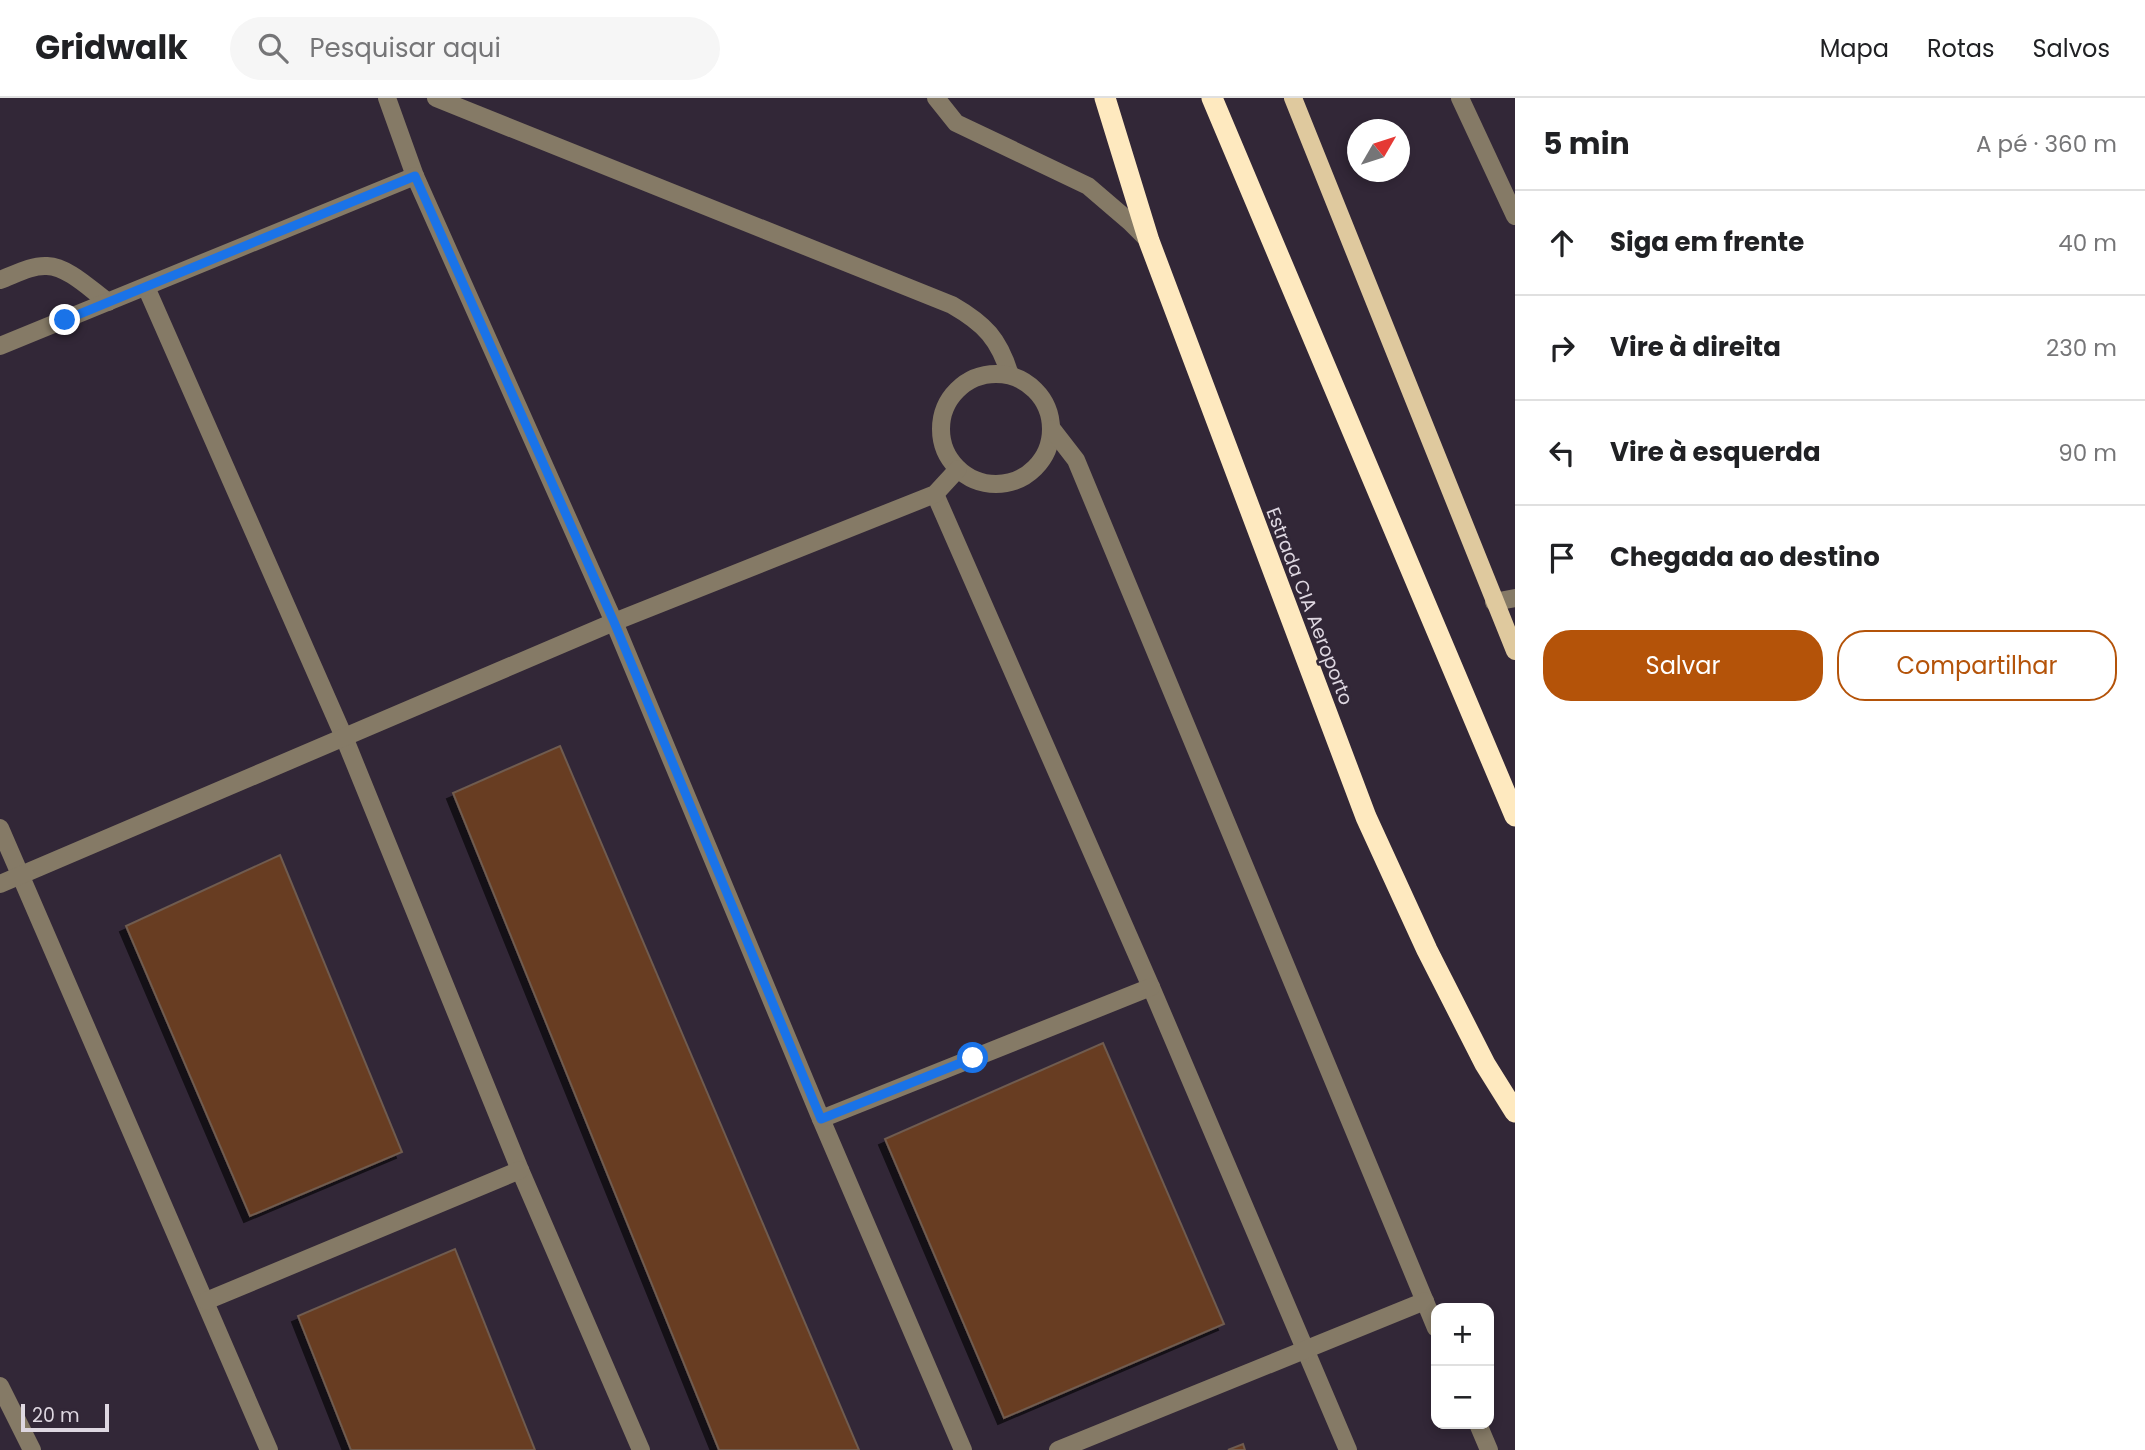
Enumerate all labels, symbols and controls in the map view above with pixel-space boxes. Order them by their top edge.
search box [230,17,720,80]
text: Gridwalk [35,24,188,71]
icon: search [254,29,292,67]
text: Pesquisar aqui [310,30,501,66]
text: Mapa [1820,32,1889,65]
text: Rotas [1927,32,1994,65]
text: Salvos [2032,32,2110,65]
north arrow [1347,119,1410,182]
text: 5 min [1543,122,1630,165]
text: A pé · 360 m [1976,128,2117,160]
icon: ahead [1543,224,1581,262]
text: Siga em frente [1610,224,1804,260]
text: 40 m [2058,227,2117,259]
route end [49,304,80,335]
icon: right [1543,329,1581,367]
text: Vire à direita [1610,329,1781,365]
text: 230 m [2046,332,2117,364]
icon: left [1543,434,1581,472]
text: Vire à esquerda [1610,434,1821,470]
text: 90 m [2058,437,2117,469]
street label: Estrada CIA Aeroporto [1259,504,1360,709]
icon: arrive [1543,539,1581,577]
text: Chegada ao destino [1610,539,1880,575]
button: Salvar [1543,630,1823,701]
button: Compartilhar [1837,630,2117,701]
route start [957,1042,988,1073]
map controls [1431,1303,1494,1429]
button: + [1431,1303,1494,1366]
button: − [1431,1366,1494,1429]
scale bar [21,1401,108,1433]
text: 20 m [32,1402,80,1429]

